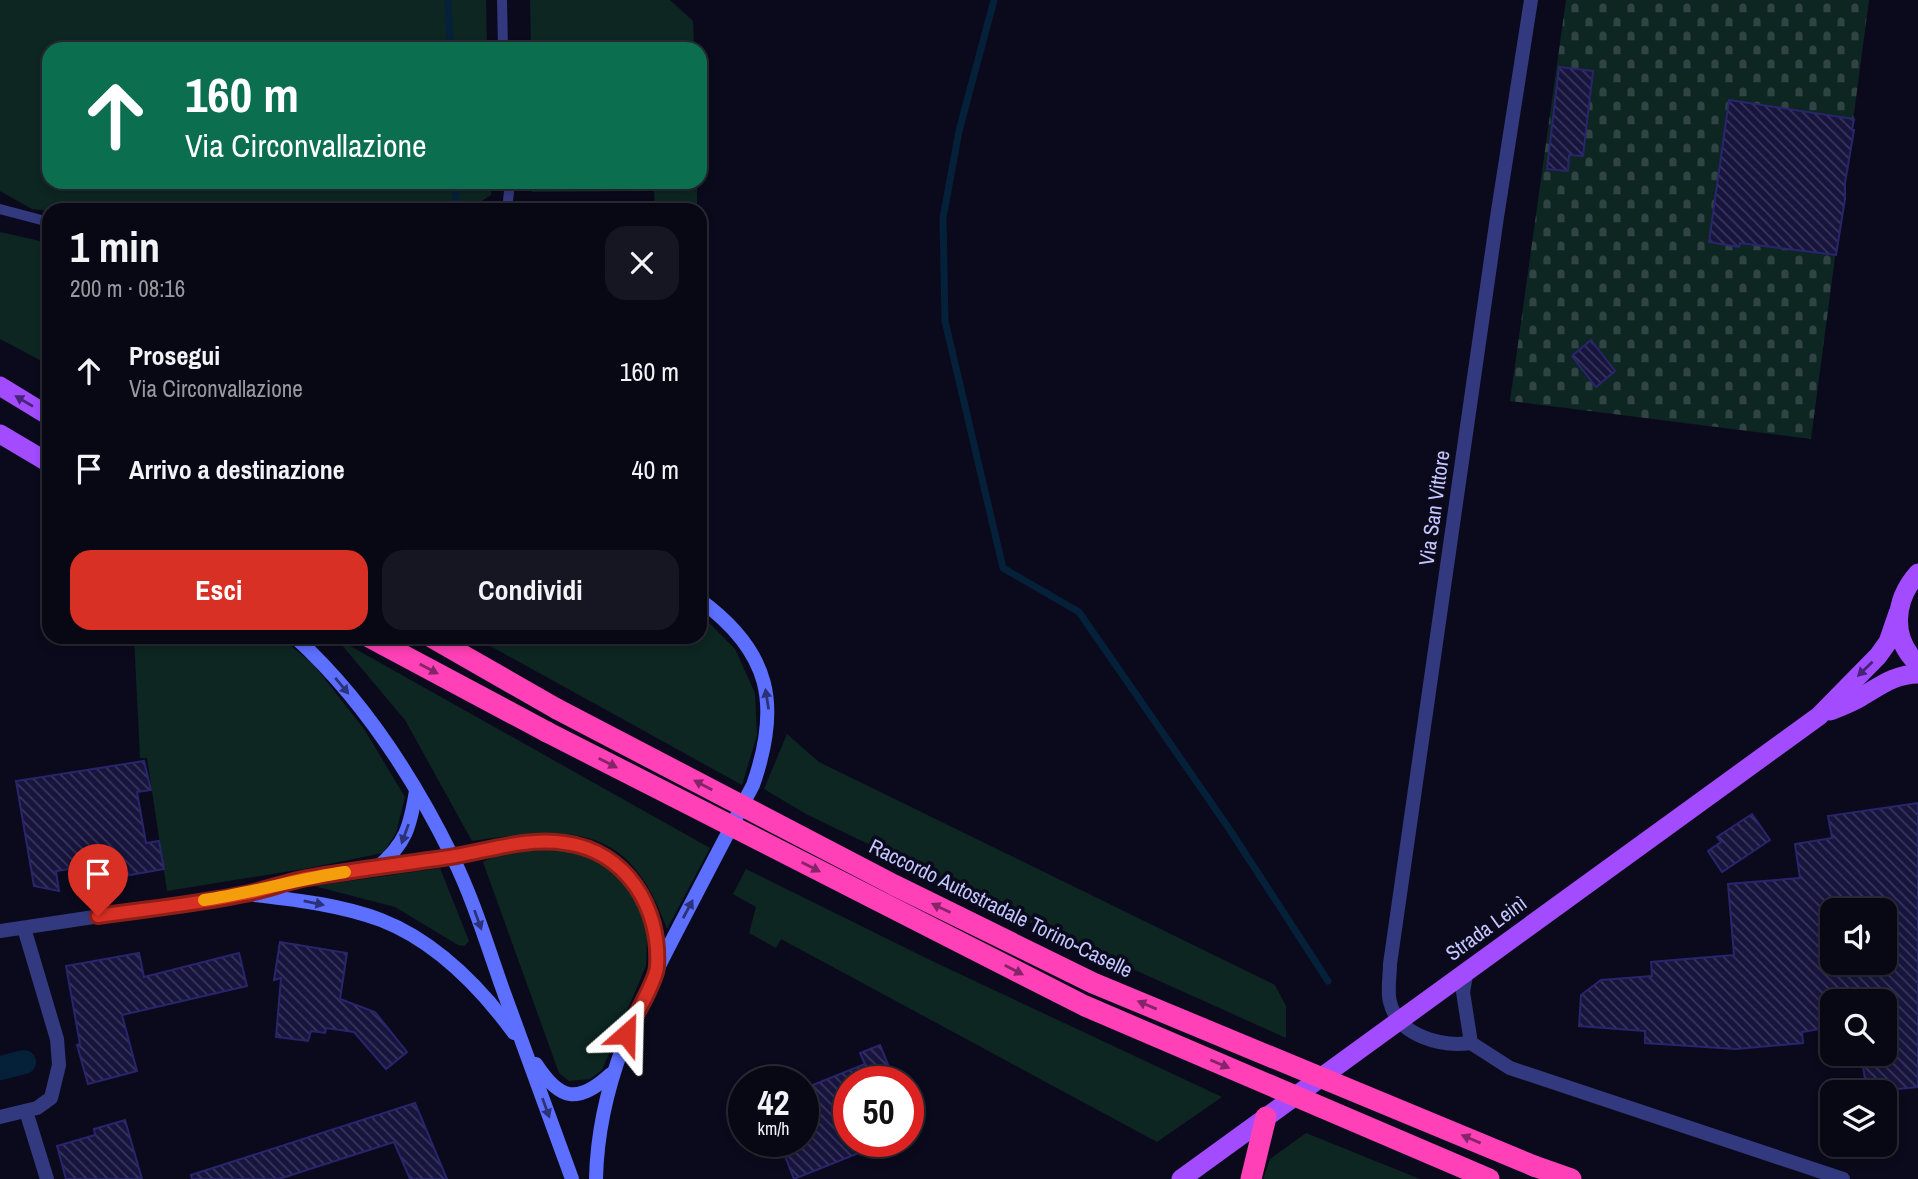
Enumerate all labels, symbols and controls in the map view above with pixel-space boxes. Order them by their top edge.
text: 160 m [185,61,299,127]
icon: ahead [70,70,161,161]
text: Via Circonvallazione [185,124,427,167]
text: 1 min [70,219,160,275]
button: close [605,226,679,300]
text: 200 m · 08:16 [70,273,185,304]
text: Prosegui [129,338,220,373]
icon: ahead [70,352,108,390]
text: 160 m [620,354,679,389]
text: Via Circonvallazione [129,373,303,404]
one-way arrow [15,395,34,407]
street label: Via San Vittore [1412,448,1456,568]
icon: arrive [70,450,108,488]
text: Arrivo a destinazione [129,452,345,487]
text: 40 m [632,452,679,487]
button: Esci [70,550,368,630]
button: Condividi [382,550,679,630]
one-way arrow [1857,660,1874,677]
one-way arrow [419,663,439,675]
one-way arrow [334,678,349,695]
one-way arrow [761,688,772,710]
one-way arrow [598,758,618,769]
one-way arrow [693,780,713,791]
one-way arrow [399,823,410,844]
street label: Raccordo Autostradale Torino-Caselle [864,831,1138,985]
pin [68,844,128,916]
icon: arrive [79,855,117,893]
one-way arrow [801,861,821,872]
street label: Strada Leinì [1440,889,1532,967]
one-way arrow [303,898,325,909]
map controls [1820,898,1897,1157]
button: sound [1820,898,1897,975]
one-way arrow [683,899,694,919]
one-way arrow [931,903,951,914]
one-way arrow [473,909,484,930]
one-way arrow [1004,963,1024,975]
button: search [1820,989,1897,1066]
position arrow [589,997,663,1071]
one-way arrow [1137,999,1158,1010]
one-way arrow [1210,1059,1231,1070]
speed limit sign: 50 [833,1066,924,1157]
text: 42 [758,1079,789,1126]
button: layers [1820,1080,1897,1157]
one-way arrow [541,1098,552,1119]
text: km/h [758,1116,790,1141]
one-way arrow [1460,1134,1481,1145]

